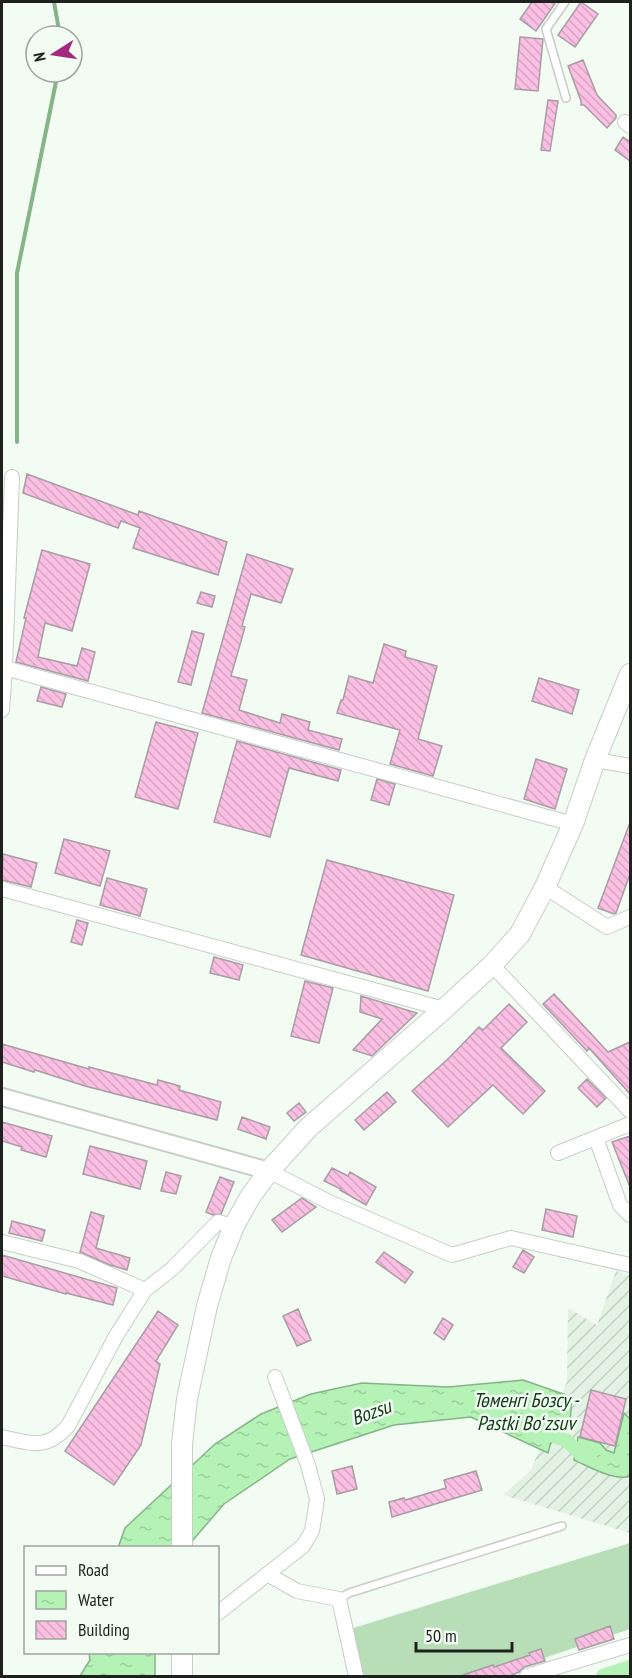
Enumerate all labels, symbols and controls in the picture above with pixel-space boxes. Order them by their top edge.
north arrow [24,24,84,84]
text: N [29,51,50,63]
water label: Төменгі Бозсу - Pastki Boʻzsuv [473,1387,580,1436]
water label: Bozsu [348,1392,396,1431]
legend [24,1546,219,1654]
text: Road [78,1558,109,1581]
text: Water [78,1588,114,1611]
scale bar [416,1615,512,1653]
text: Building [78,1618,130,1641]
text: 50 m [425,1624,457,1647]

